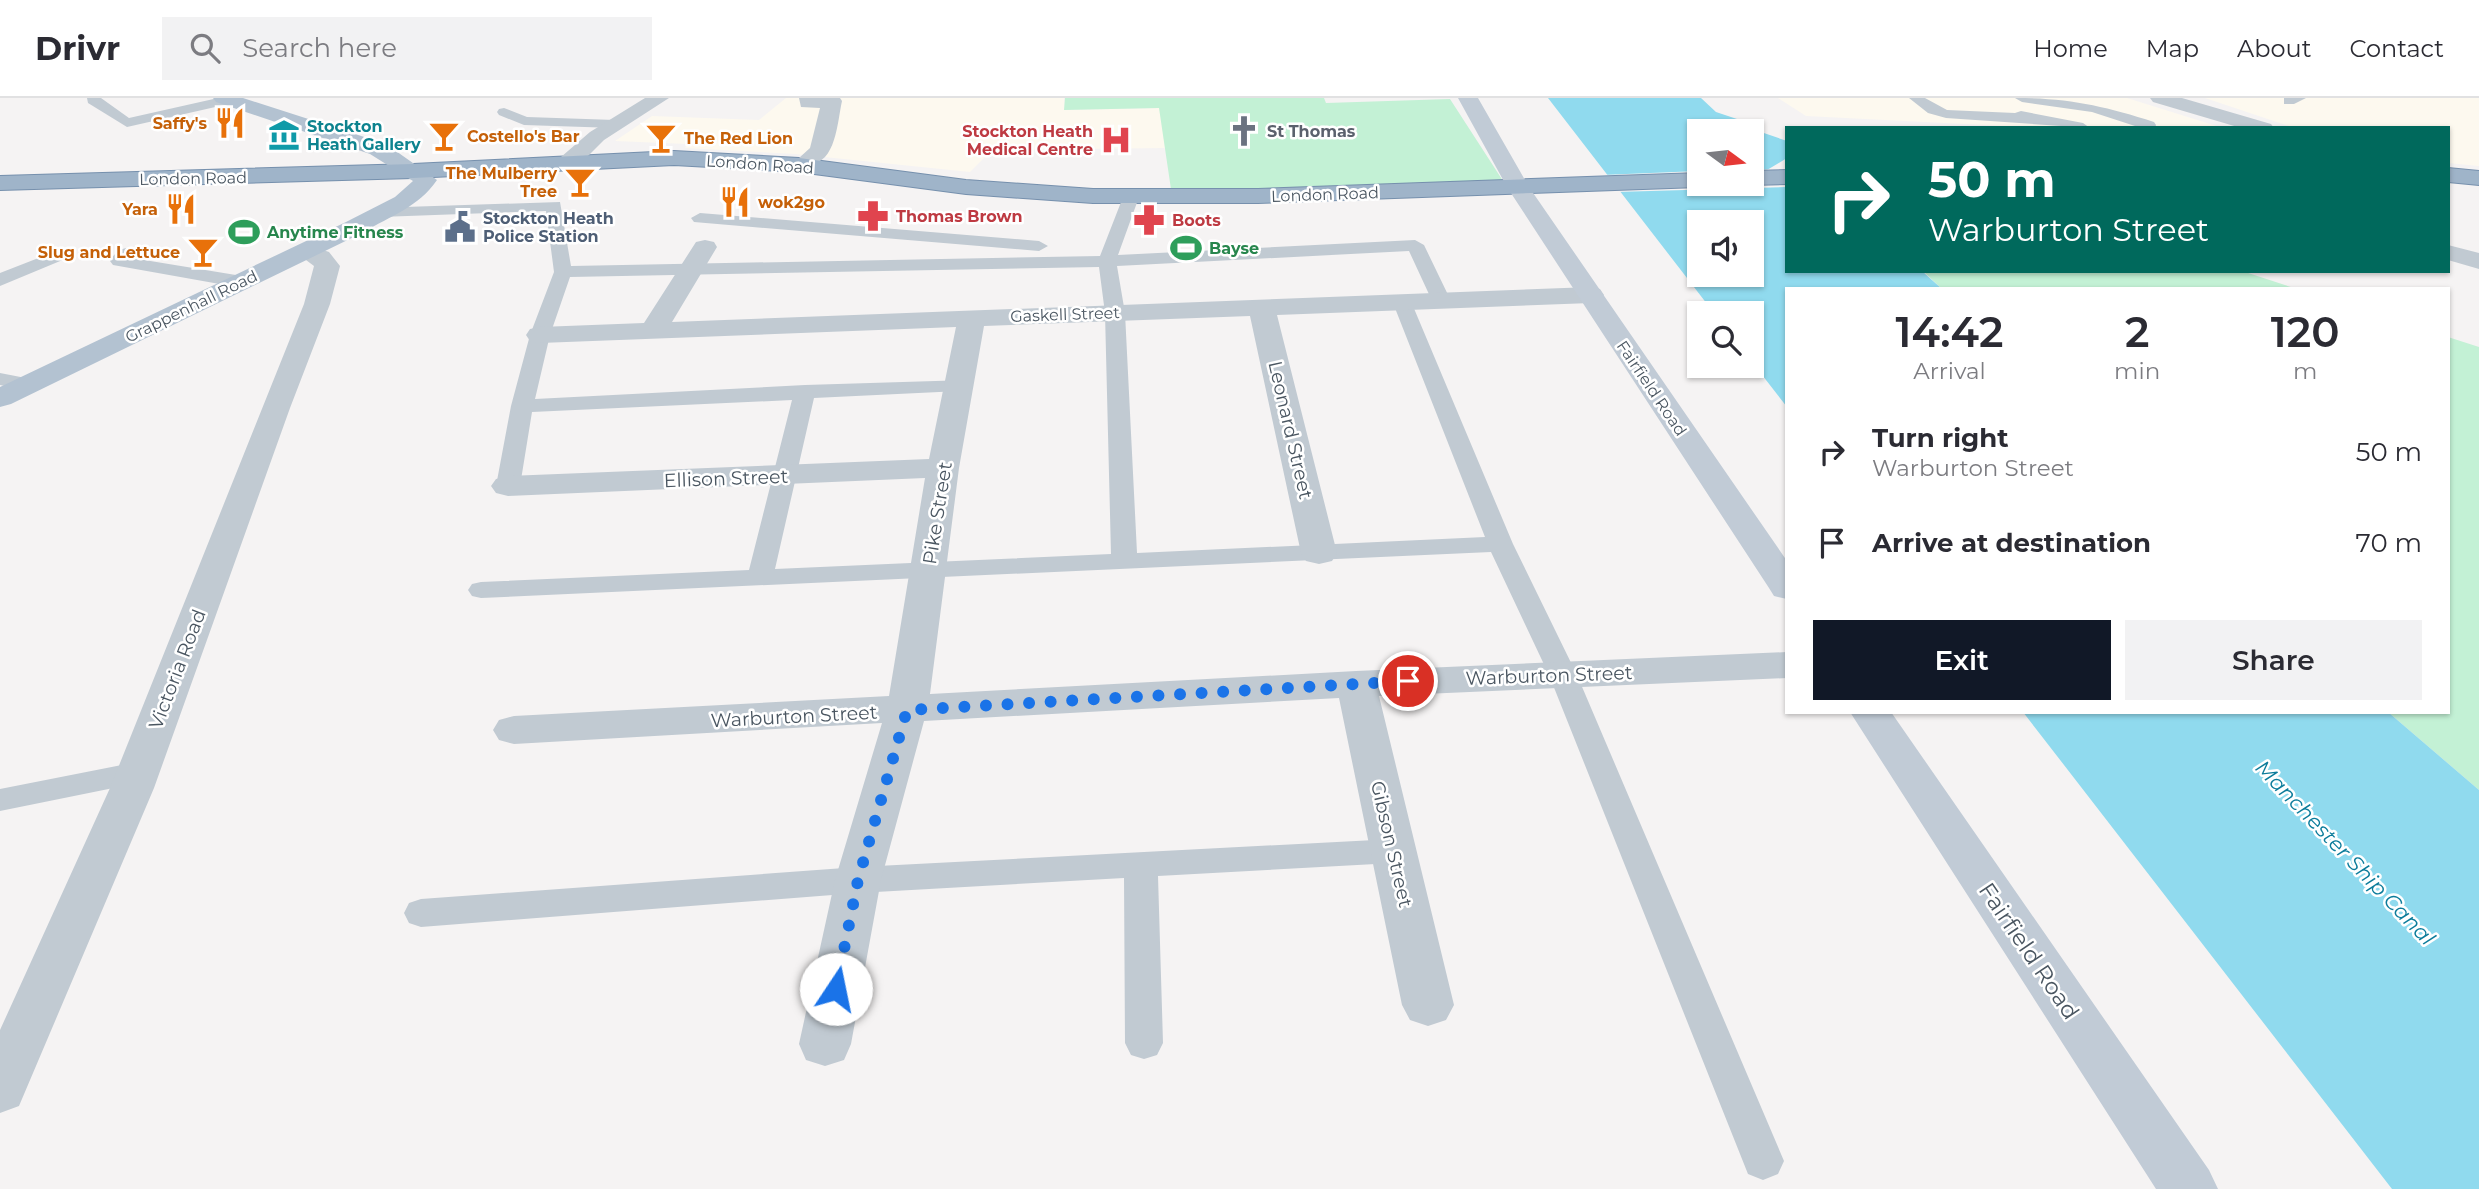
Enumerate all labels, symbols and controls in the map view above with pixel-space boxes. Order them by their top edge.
search box [162,17,652,80]
text: Drivr [35,28,120,68]
icon: search [186,29,224,67]
text: Search here [242,32,397,64]
text: Home [2033,34,2108,63]
text: Map [2146,34,2199,63]
text: About [2237,34,2311,63]
text: Contact [2349,34,2444,63]
restaurant icon: Saffy's [213,106,247,140]
place label: Saffy's [153,114,207,133]
church icon: St Thomas [1227,114,1261,148]
place label: Stockton Heath Gallery [307,117,421,154]
museum icon: Stockton Heath Gallery [267,118,301,152]
bar icon: Costello's Bar [427,119,461,153]
north arrow [1687,119,1764,196]
map controls [1687,119,1764,378]
bar icon: The Red Lion [644,121,678,155]
place label: Stockton Heath Medical Centre [962,122,1093,159]
place label: St Thomas [1267,122,1356,141]
hospital icon: Stockton Heath Medical Centre [1099,123,1133,157]
place label: Costello's Bar [467,127,580,146]
place label: The Red Lion [684,129,793,148]
text: 50 m [1928,150,2056,209]
street label: London Road [705,151,814,178]
icon: right [1813,154,1904,245]
place label: The Mulberry Tree [446,164,557,201]
bar icon: The Mulberry Tree [563,165,597,199]
street label: London Road [139,168,247,189]
street label: London Road [1271,183,1379,206]
restaurant icon: wok2go [718,185,752,219]
restaurant icon: Yara [164,192,198,226]
place label: wok2go [758,193,825,212]
pharmacy icon: Thomas Brown [856,199,890,233]
place label: Yara [121,200,158,219]
pharmacy icon: Boots [1132,203,1166,237]
place label: Thomas Brown [896,207,1022,226]
place label: Stockton Heath Police Station [483,209,614,246]
public building icon: Stockton Heath Police Station [443,210,477,244]
button: sound [1687,210,1764,287]
text: Warburton Street [1928,210,2209,249]
place label: Boots [1172,211,1221,230]
sports icon: Anytime Fitness [227,215,261,249]
place label: Anytime Fitness [266,223,404,242]
sports icon: Bayse [1169,231,1203,265]
bar icon: Slug and Lettuce [186,235,220,269]
place label: Bayse [1209,239,1259,258]
place label: Slug and Lettuce [38,243,180,262]
street label: Grappenhall Road [122,266,260,347]
button: search [1687,301,1764,378]
street label: Gaskell Street [1010,303,1121,326]
text: 14:42 [1896,306,2004,358]
text: 2 [2125,306,2149,358]
text: 120 [2271,306,2339,358]
street label: Fairfield Road [1613,337,1690,440]
text: Arrival [1913,357,1986,385]
text: min [2114,357,2160,385]
text: m [2293,357,2317,385]
street label: Leonard Street [1263,359,1318,502]
text: Turn right [1872,422,2008,454]
icon: right [1813,433,1851,471]
text: 50 m [2356,436,2422,468]
text: Warburton Street [1872,454,2074,482]
street label: Pike Street [918,460,957,566]
street label: Ellison Street [663,465,789,492]
icon: arrive [1813,524,1851,562]
text: Arrive at destination [1872,527,2151,559]
text: 70 m [2356,527,2422,559]
street label: Victoria Road [144,606,211,732]
button: Exit [1813,620,2111,700]
button: Share [2125,620,2422,700]
pin [1378,651,1438,711]
street label: Warburton Street [1465,661,1633,690]
icon: arrive [1389,662,1427,700]
street label: Warburton Street [710,701,878,732]
water label: Manchester Ship Canal [2250,755,2441,951]
street label: Gibson Street [1366,779,1417,910]
street label: Fairfield Road [1973,877,2085,1025]
position arrow [799,952,873,1026]

